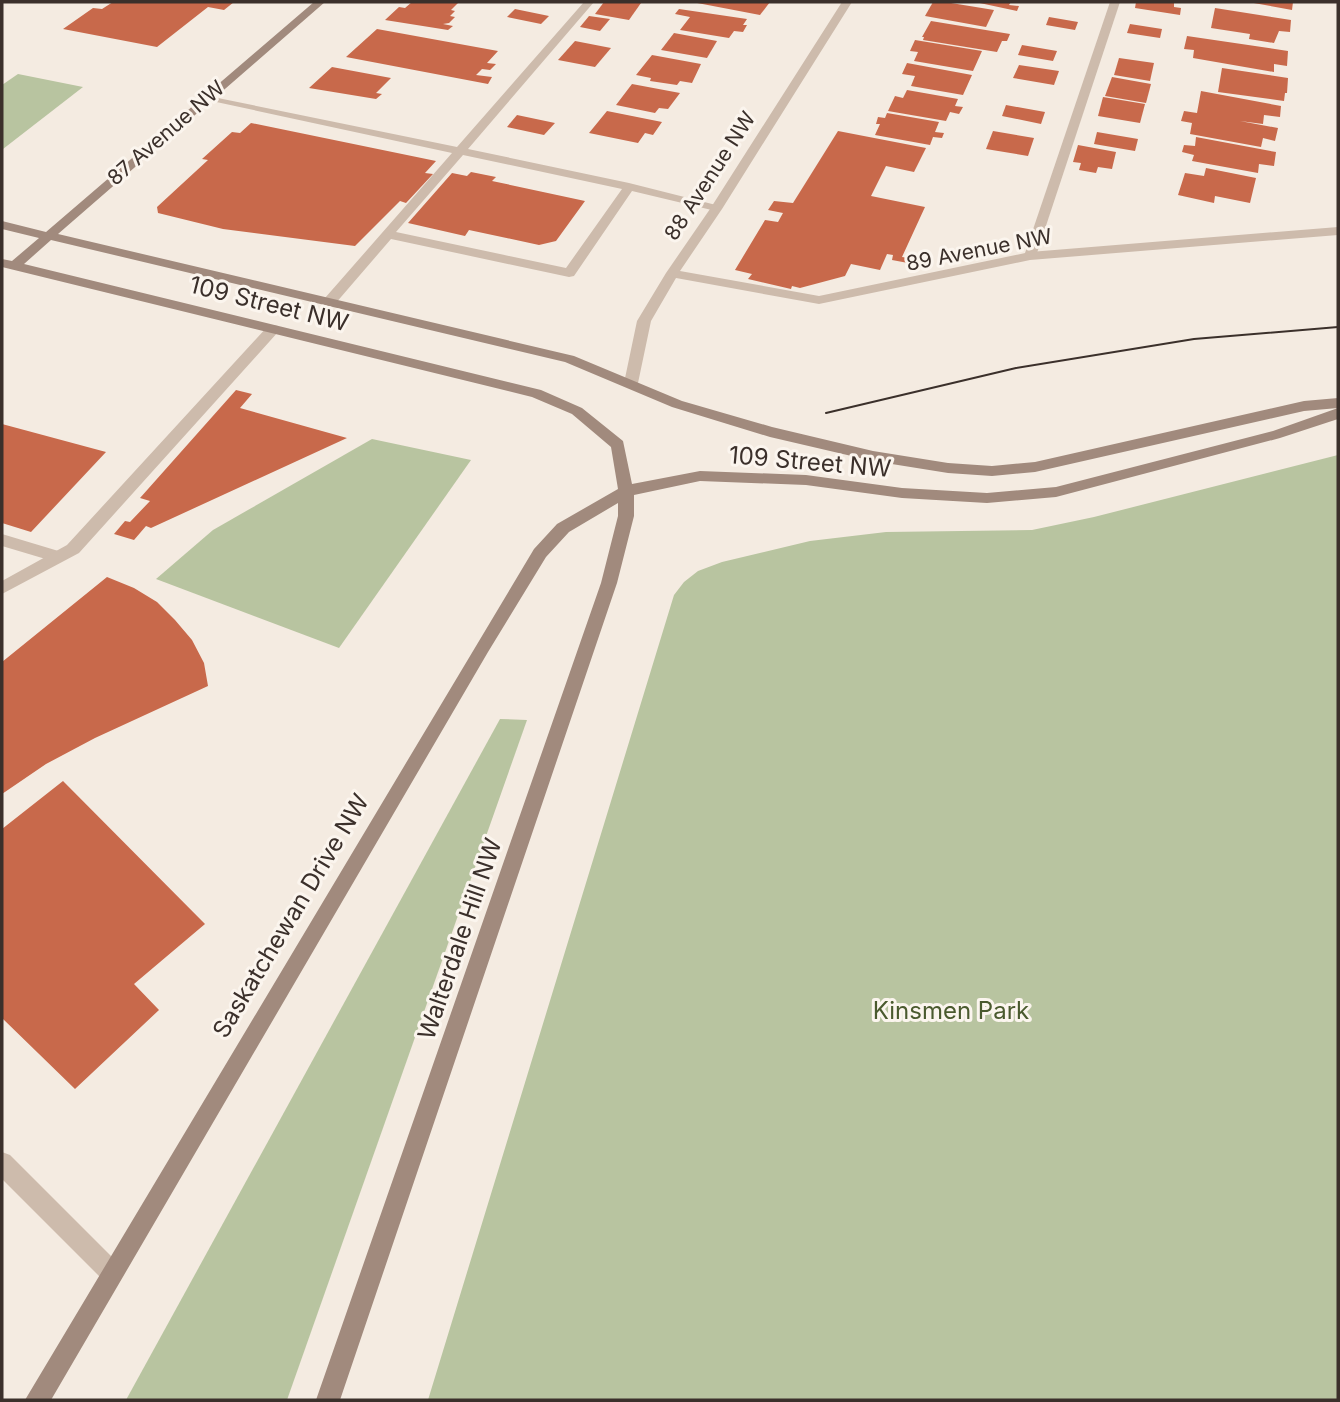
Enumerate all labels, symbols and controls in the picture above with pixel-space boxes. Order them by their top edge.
street label: 87 Avenue NW [102,75,230,190]
street label: 88 Avenue NW [659,107,761,245]
street label: 89 Avenue NW [904,223,1054,276]
street label: 109 Street NW [187,270,352,337]
street label: 109 Street NW [728,440,893,483]
street label: Saskatchewan Drive NW [206,788,375,1043]
street label: Walterdale Hill NW [412,834,508,1043]
park label: Kinsmen Park [873,996,1029,1025]

